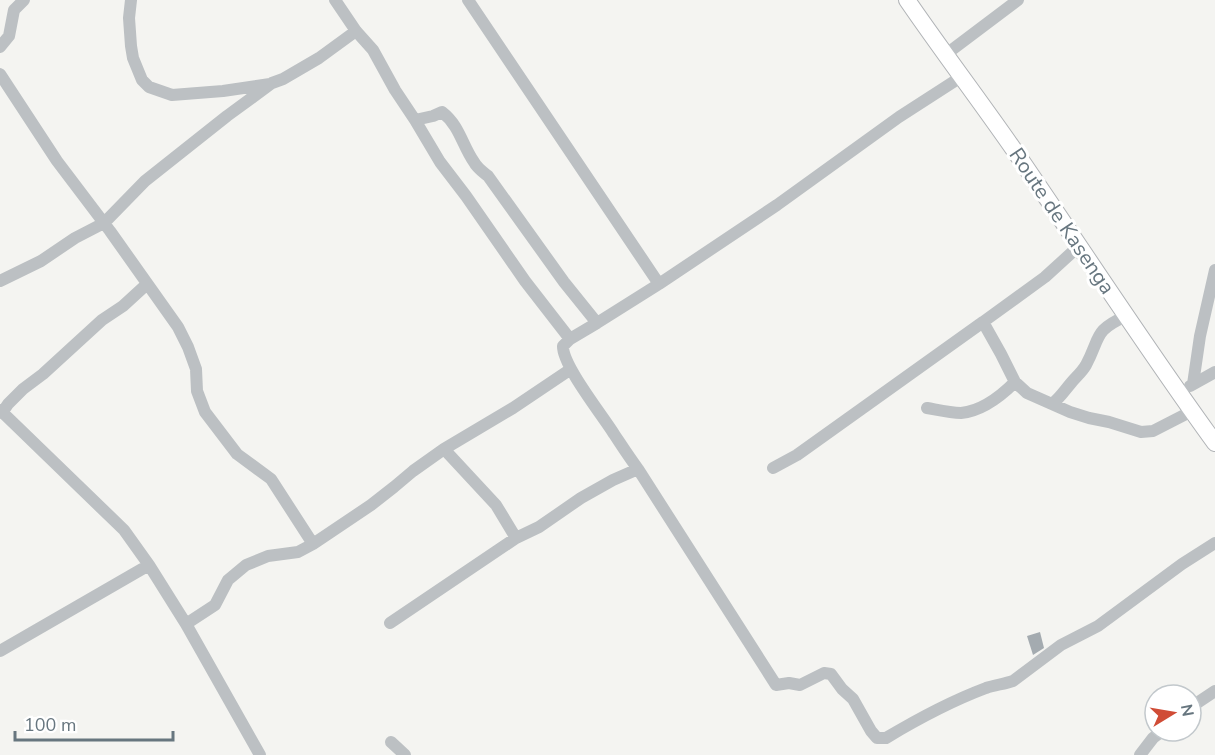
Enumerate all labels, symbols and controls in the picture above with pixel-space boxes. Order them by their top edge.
street label: Route de Kasenga [1003,142,1121,300]
north arrow [1143,683,1203,743]
text: N [1175,702,1199,718]
scale bar [15,704,172,742]
text: 100 m [24,713,76,737]

